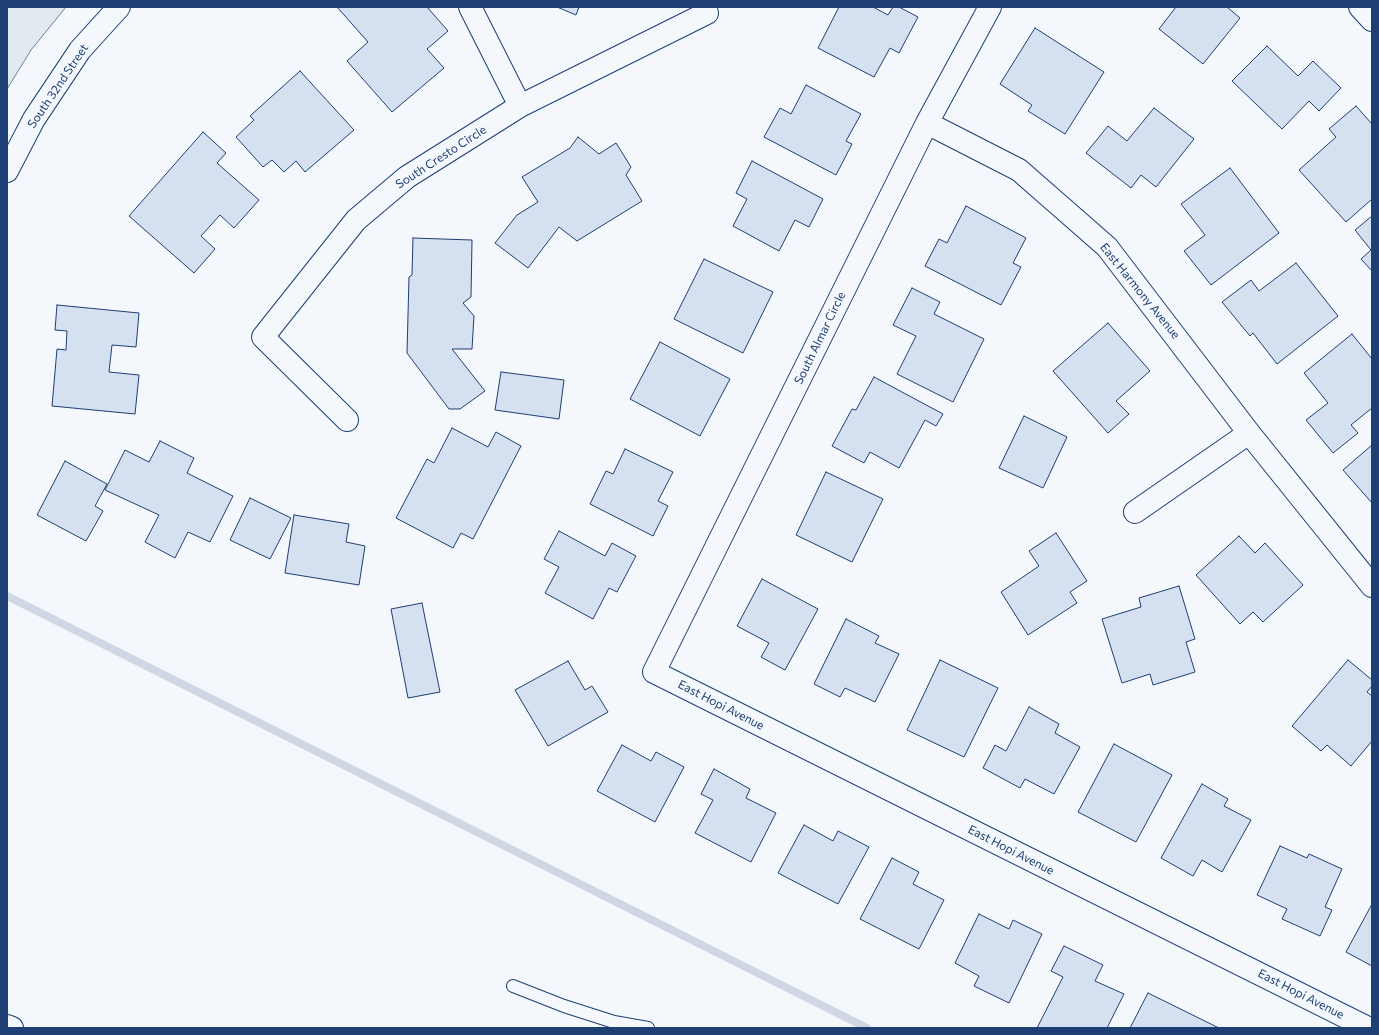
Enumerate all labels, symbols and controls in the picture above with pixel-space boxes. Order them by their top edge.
street label: South 32nd Street [24,41,92,131]
street label: South Cresto Circle [393,122,489,192]
street label: East Harmony Avenue [1097,240,1183,342]
street label: South Almar Circle [791,289,849,387]
street label: East Hopi Avenue [676,677,766,733]
street label: East Hopi Avenue [966,822,1056,878]
street label: East Hopi Avenue [1256,966,1346,1022]

